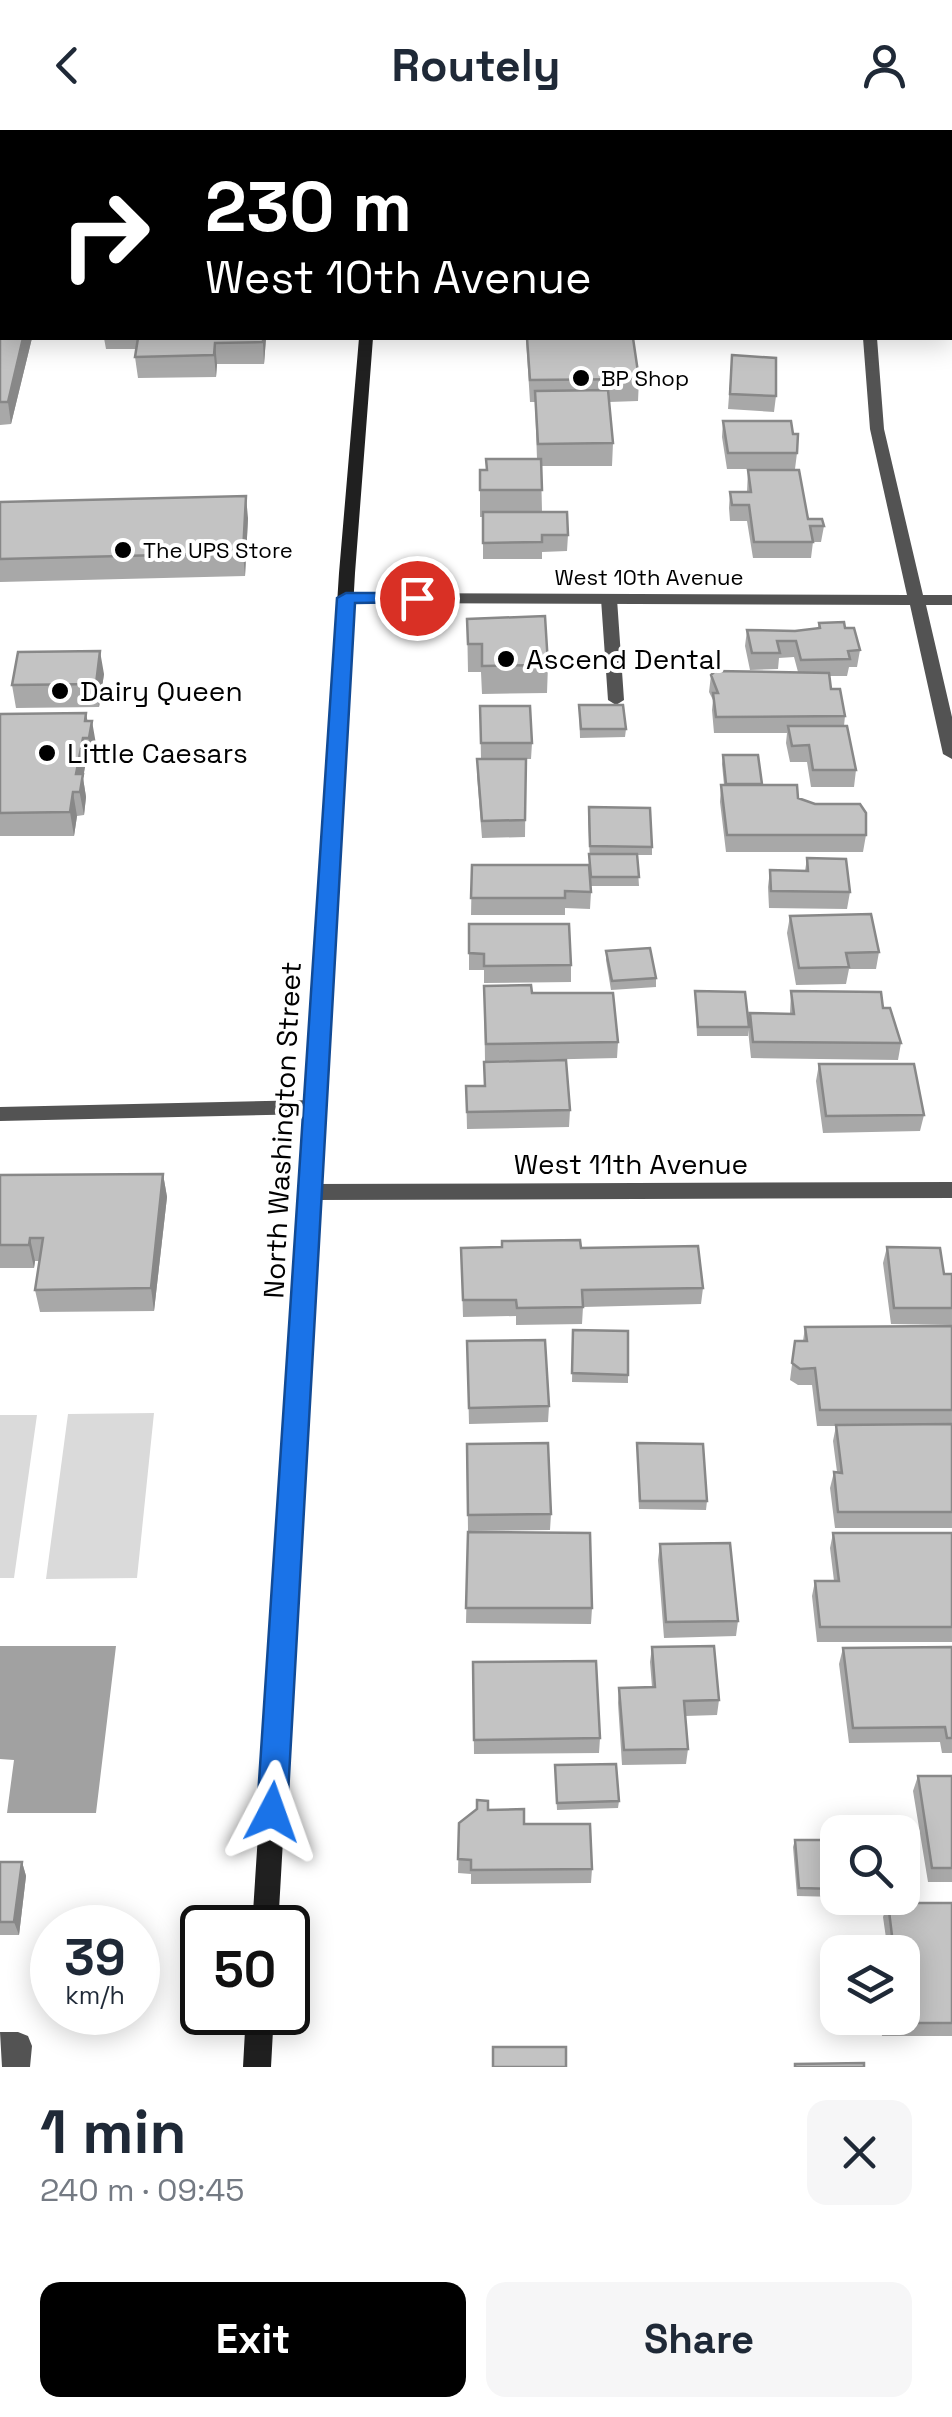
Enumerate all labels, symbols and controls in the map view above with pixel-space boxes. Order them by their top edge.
text: Routely [391,37,561,94]
icon: back [40,38,95,93]
icon: person [857,38,912,93]
text: 230 m [205,162,412,251]
icon: right [40,170,170,300]
text: West 10th Avenue [205,249,592,306]
place label: BP Shop [601,364,689,392]
marker: BP Shop [570,367,592,389]
place label: The UPS Store [143,536,293,564]
marker: The UPS Store [112,539,134,561]
pin [375,556,460,641]
street label: West 10th Avenue [554,563,744,591]
icon: arrive [390,571,445,626]
place label: Ascend Dental [526,641,722,677]
marker: Ascend Dental [495,648,517,670]
place label: Dairy Queen [80,673,243,709]
marker: Dairy Queen [49,680,71,702]
place label: Little Caesars [67,735,248,771]
marker: Little Caesars [36,742,58,764]
street label: North Washington Street [255,961,309,1299]
street label: West 11th Avenue [514,1146,748,1182]
position arrow [220,1760,324,1864]
map controls [820,1815,920,2035]
button: search [820,1815,920,1915]
speed limit sign: 50 [180,1905,310,2035]
text: 39 [64,1926,126,1990]
button: layers [820,1935,920,2035]
text: km/h [65,1979,125,2011]
text: 1 min [40,2094,187,2171]
button: close [807,2100,912,2205]
text: 240 m · 09:45 [40,2170,244,2210]
button: Exit [40,2282,466,2397]
button: Share [486,2282,912,2397]

